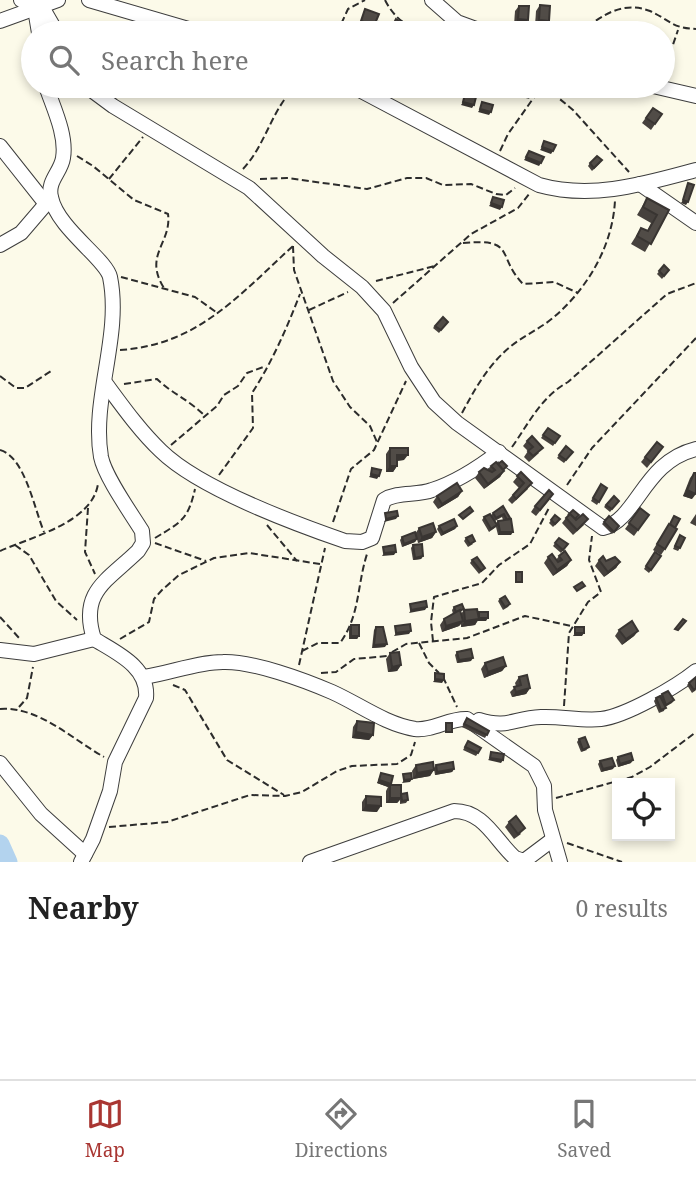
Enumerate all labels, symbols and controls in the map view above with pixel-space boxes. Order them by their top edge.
search box [21,21,675,98]
icon: search [45,41,83,79]
text: Search here [101,42,249,78]
map controls [612,778,675,841]
button: locate [612,778,675,841]
text: Nearby [28,887,139,928]
text: 0 results [575,892,668,924]
tab: Map [85,1095,125,1163]
tab: Directions [295,1095,388,1163]
tab: Saved [557,1095,611,1163]

